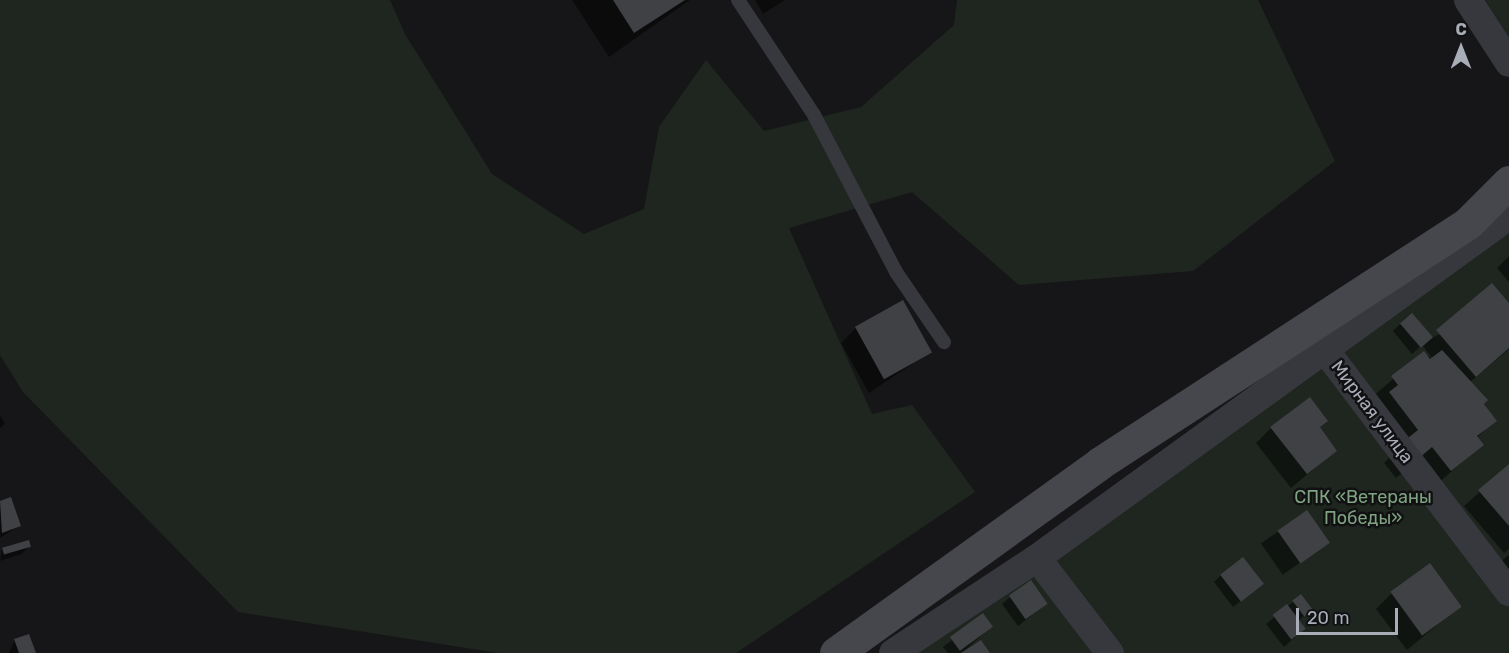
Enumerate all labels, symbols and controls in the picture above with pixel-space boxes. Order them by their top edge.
north arrow [1431,18,1491,78]
text: С [1455,20,1467,39]
street label: Мирная улица [1326,356,1418,468]
park label: СПК «Ветераны Победы» [1294,487,1432,530]
scale bar [1299,596,1401,634]
text: 20 m [1307,607,1349,629]

